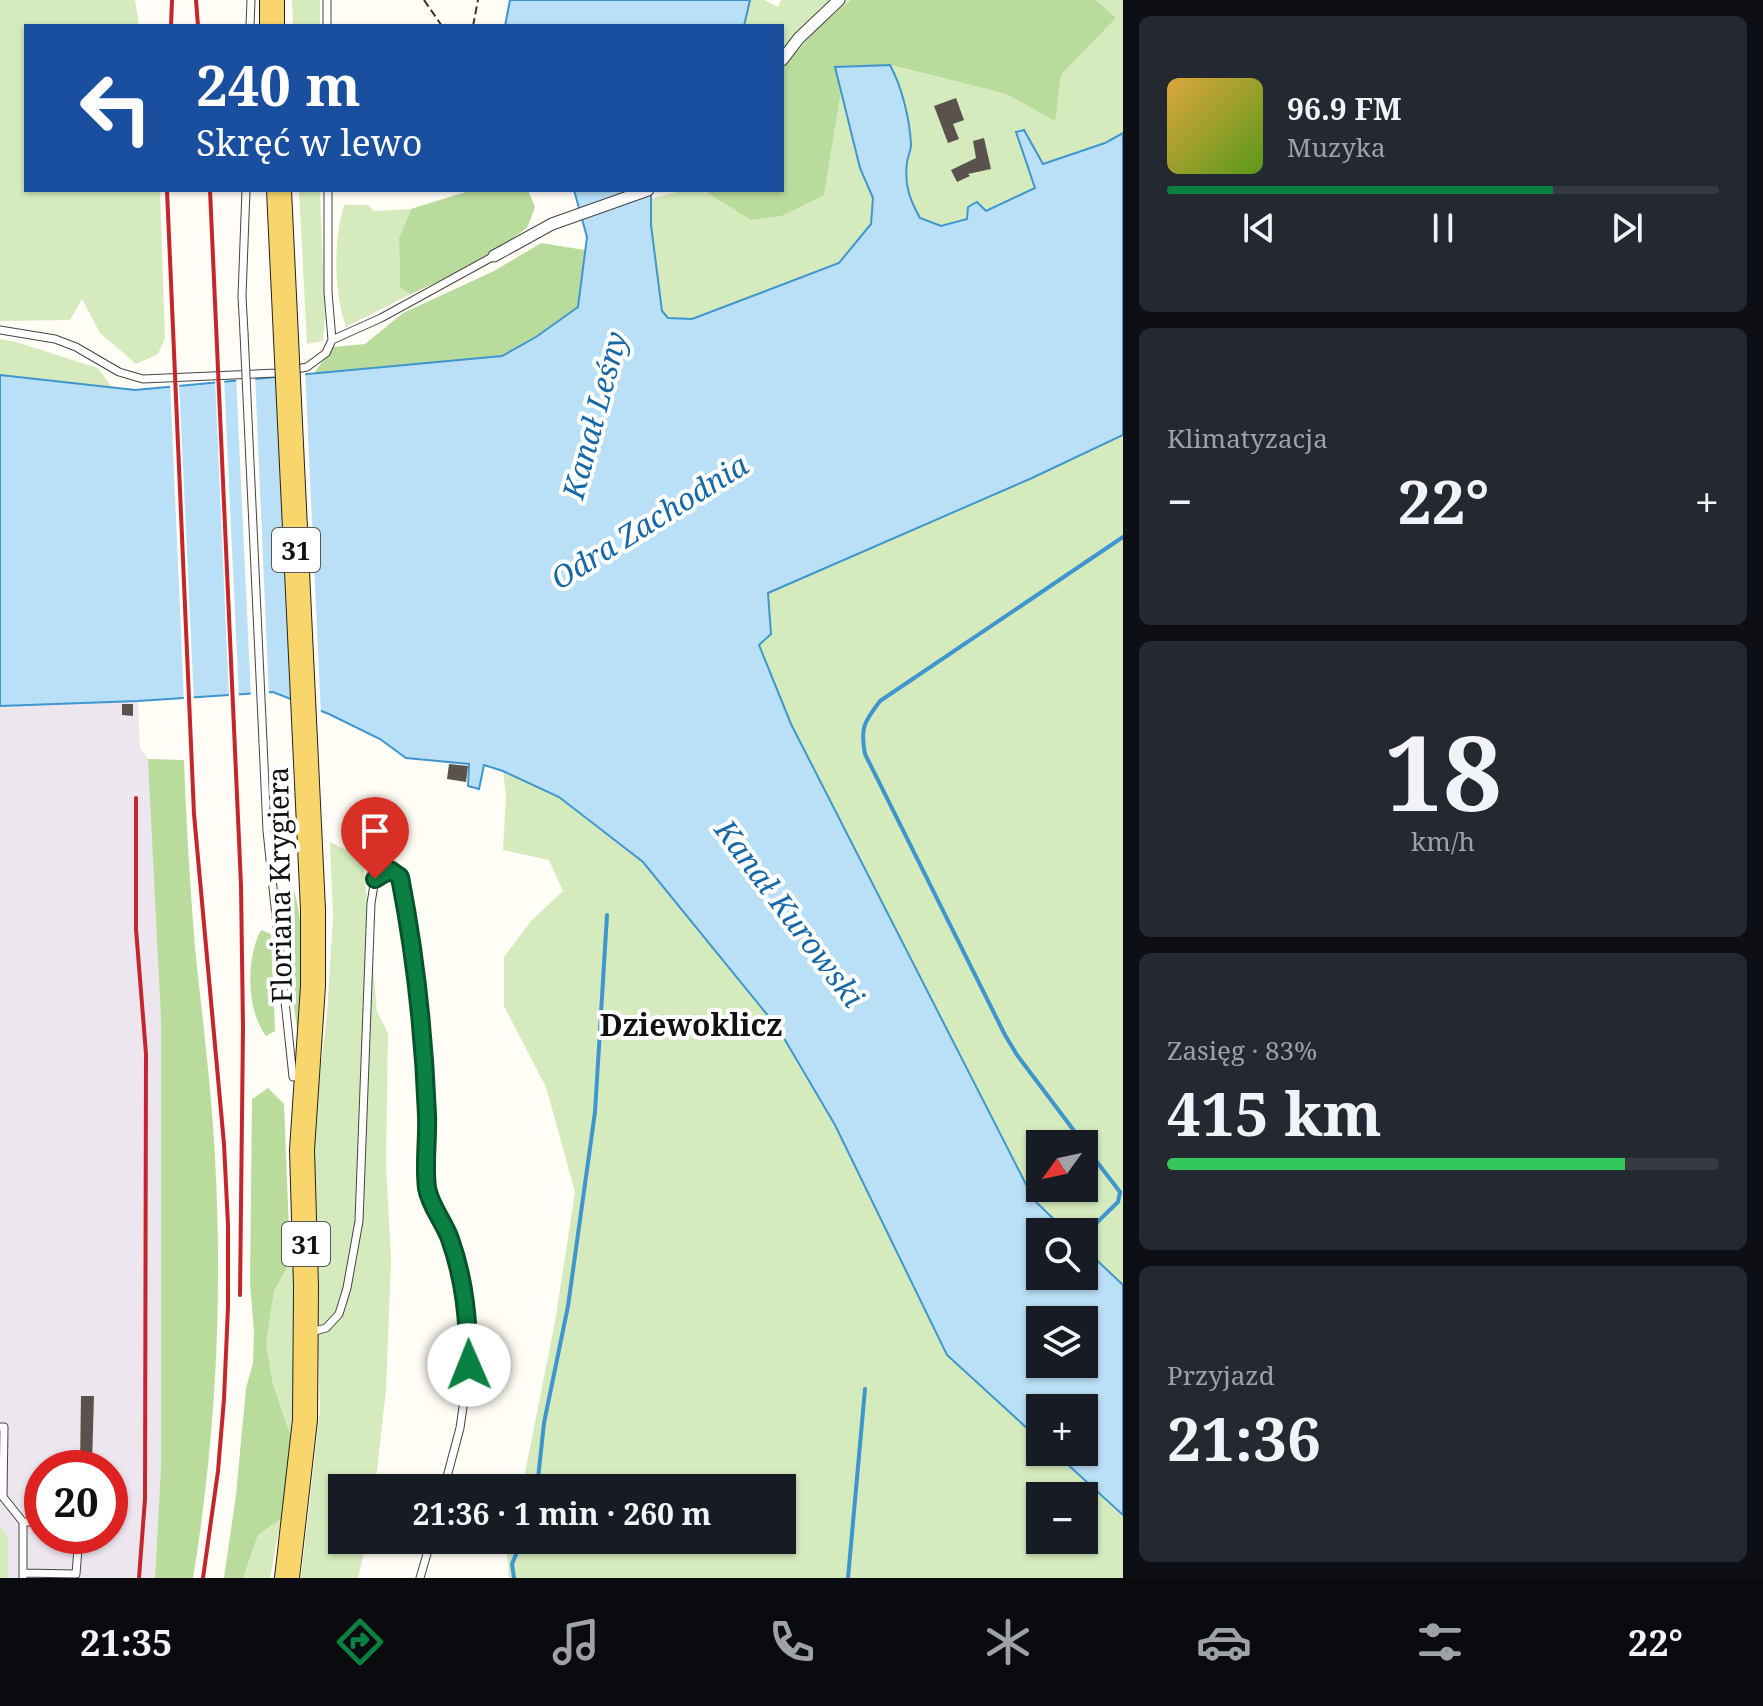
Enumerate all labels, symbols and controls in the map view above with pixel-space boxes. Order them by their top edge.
text: 240 m [196,46,361,122]
icon: left [64,56,168,160]
text: 96.9 FM [1287,88,1402,129]
text: Skręć w lewo [196,118,423,167]
text: Muzyka [1287,129,1386,165]
icon: previous [1237,206,1281,250]
icon: pause [1421,206,1465,250]
icon: next [1605,206,1649,250]
water label: Kanał Leśny [552,327,636,504]
text: Klimatyzacja [1167,420,1328,456]
water label: Odra Zachodnia [543,444,756,598]
text: 22° [1398,460,1489,542]
text: − [1167,471,1192,531]
text: + [1694,471,1719,531]
road number: 31 [272,528,320,572]
text: 18 [1384,700,1502,841]
street label: Floriana Krygiera [258,766,300,1004]
pin [341,797,409,879]
icon: arrive [353,809,397,853]
water label: Kanał Kurowski [705,810,874,1015]
text: km/h [1411,823,1475,859]
district label: Dziewoklicz [600,1004,782,1045]
text: Zasięg · 83% [1167,1032,1317,1068]
text: 415 km [1167,1072,1382,1154]
north arrow [1026,1130,1098,1202]
map controls [1026,1130,1098,1554]
button: search [1026,1218,1098,1290]
road number: 31 [282,1222,330,1266]
button: layers [1026,1306,1098,1378]
position arrow [427,1323,511,1407]
text: Przyjazd [1167,1357,1275,1393]
button: + [1026,1394,1098,1466]
text: 21:36 [1167,1397,1321,1479]
speed limit sign: 20 [24,1450,128,1554]
button: − [1026,1482,1098,1554]
text: 21:36 · 1 min · 260 m [413,1493,711,1534]
icon: directions [332,1614,388,1670]
icon: music [548,1614,604,1670]
icon: phone [764,1614,820,1670]
icon: climate [980,1614,1036,1670]
icon: car [1196,1614,1252,1670]
icon: filters [1412,1614,1468,1670]
text: 21:35 [80,1618,172,1667]
text: 22° [1628,1618,1683,1667]

